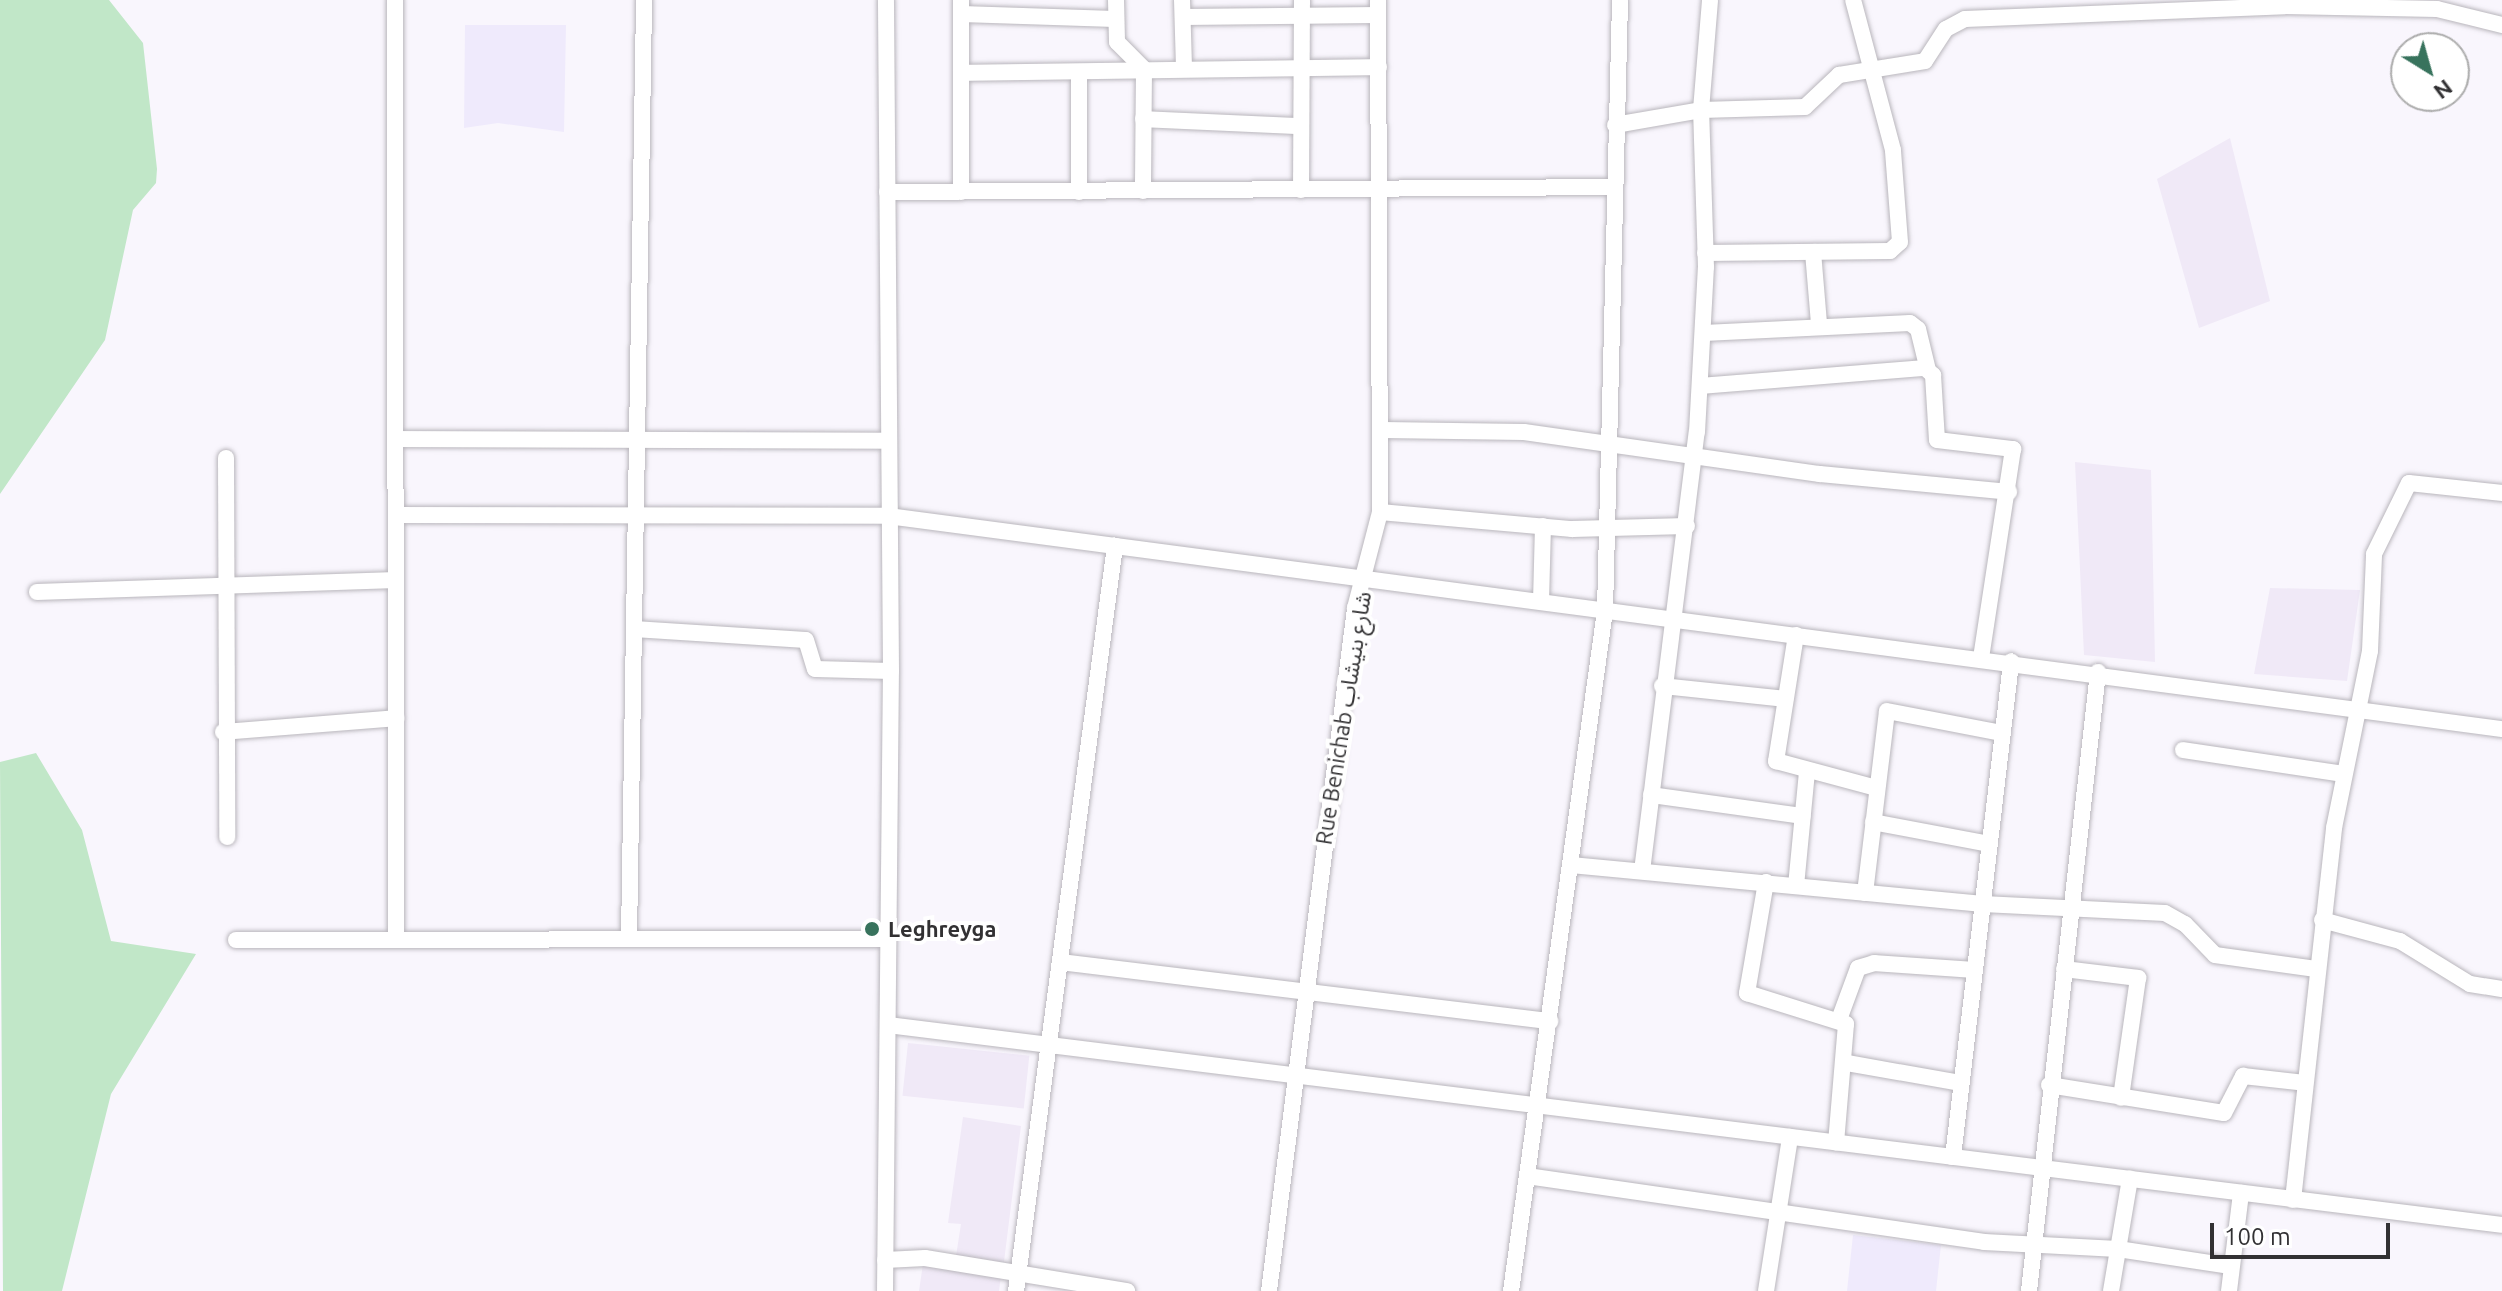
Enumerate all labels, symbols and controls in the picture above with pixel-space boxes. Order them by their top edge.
north arrow [2390,32,2470,112]
text: N [2429,75,2458,105]
street label: Rue Benichab شارع بنيشاب [1310,590,1376,846]
place label: Leghreyga [888,916,996,942]
marker: Leghreyga [863,920,881,938]
scale bar [2214,1207,2394,1257]
text: 100 m [2224,1223,2291,1250]

